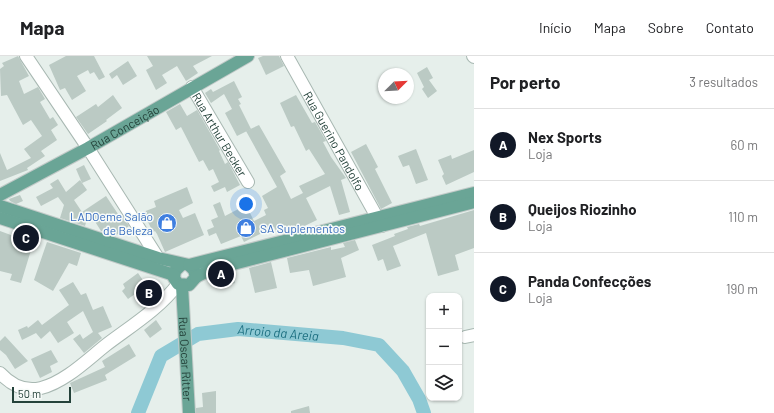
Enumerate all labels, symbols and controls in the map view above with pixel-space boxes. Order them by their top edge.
text: Mapa [20,16,64,39]
text: Início [539,19,572,36]
text: Mapa [594,19,626,36]
text: Sobre [648,19,684,36]
text: Contato [706,19,754,36]
north arrow [378,68,414,104]
text: Por perto [490,72,560,92]
text: 3 resultados [689,74,758,90]
street label: Rua Guerino Pandolfo [301,89,368,193]
street label: Rua Arthur Becker [190,90,250,179]
street label: Rua Conceição [88,102,162,152]
text: Nex Sports [528,128,602,146]
text: A [499,137,507,153]
text: 60 m [731,137,758,153]
text: Loja [528,146,552,162]
your location [236,194,256,214]
text: Queijos Riozinho [528,200,637,218]
place label: LADOeme Salão de Beleza [70,209,153,237]
text: B [499,209,507,225]
text: 110 m [728,209,758,225]
shop icon: LADOeme Salão de Beleza [156,212,178,234]
shop icon: SA Suplementos [235,217,257,239]
text: Loja [528,218,552,234]
place label: SA Suplementos [260,221,345,235]
pin: C [13,223,39,253]
pin: A [208,259,234,289]
text: Panda Confecções [528,272,651,290]
pin: B [136,278,162,308]
text: C [499,281,507,297]
text: 190 m [726,281,758,297]
text: Loja [528,290,552,306]
map controls [426,293,462,401]
button: + [426,293,462,329]
street label: Rua Oscar Ritter [177,316,195,402]
water label: Arroio da Areia [237,321,320,344]
button: − [426,329,462,365]
button: layers [426,365,462,401]
scale bar [12,385,71,404]
text: 50 m [18,387,41,400]

